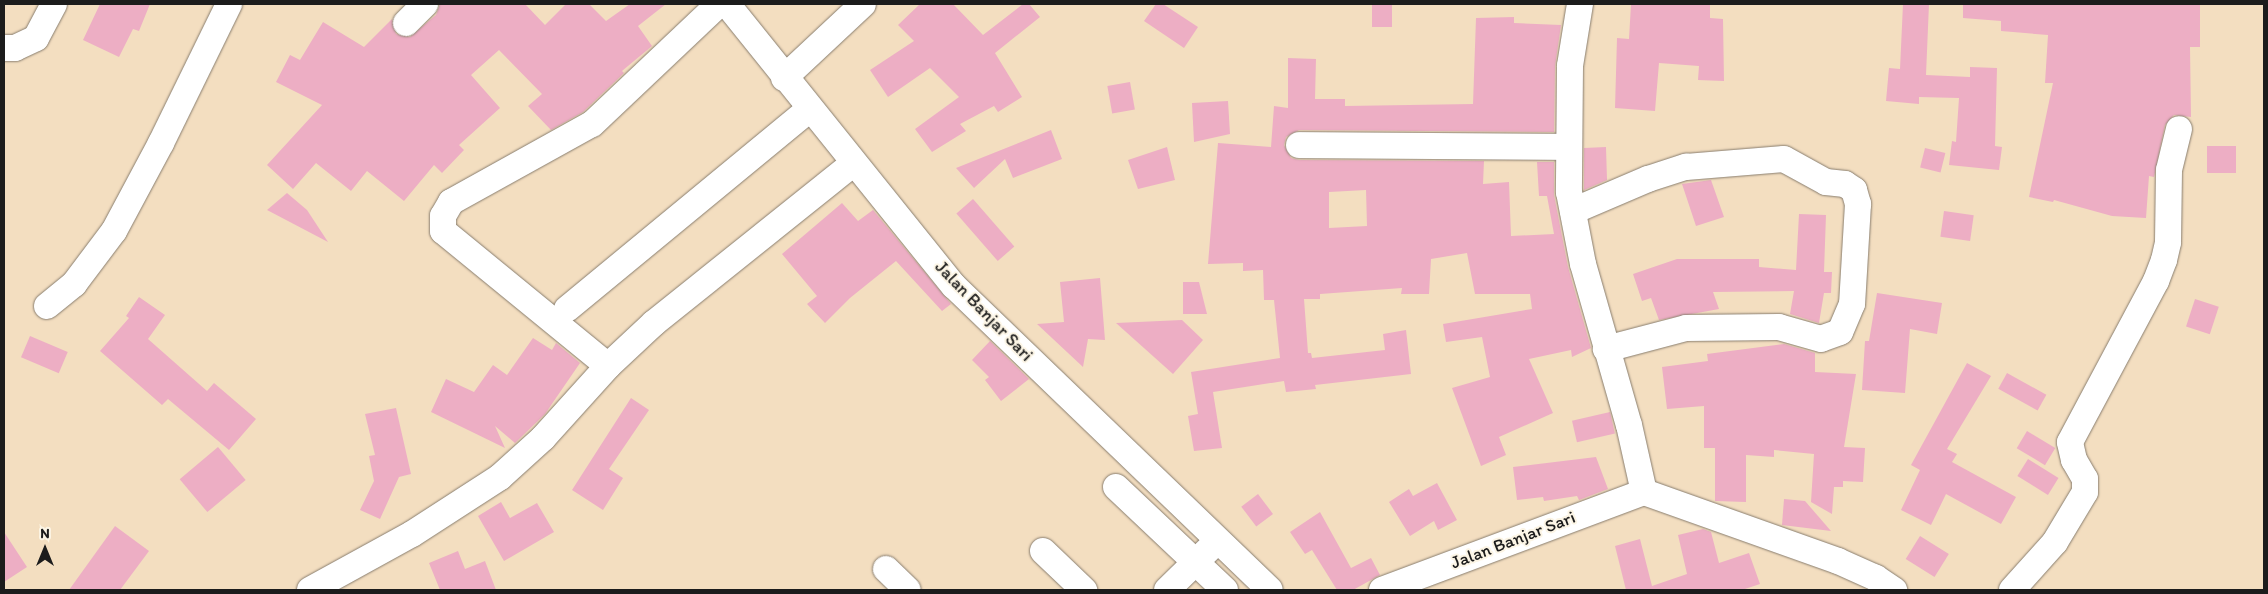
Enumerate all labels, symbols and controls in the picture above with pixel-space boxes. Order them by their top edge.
street label: Jalan Banjar Sari [930,256,1038,366]
street label: Jalan Banjar Sari [1447,506,1579,574]
north arrow [20,524,70,574]
text: N [40,525,50,542]

